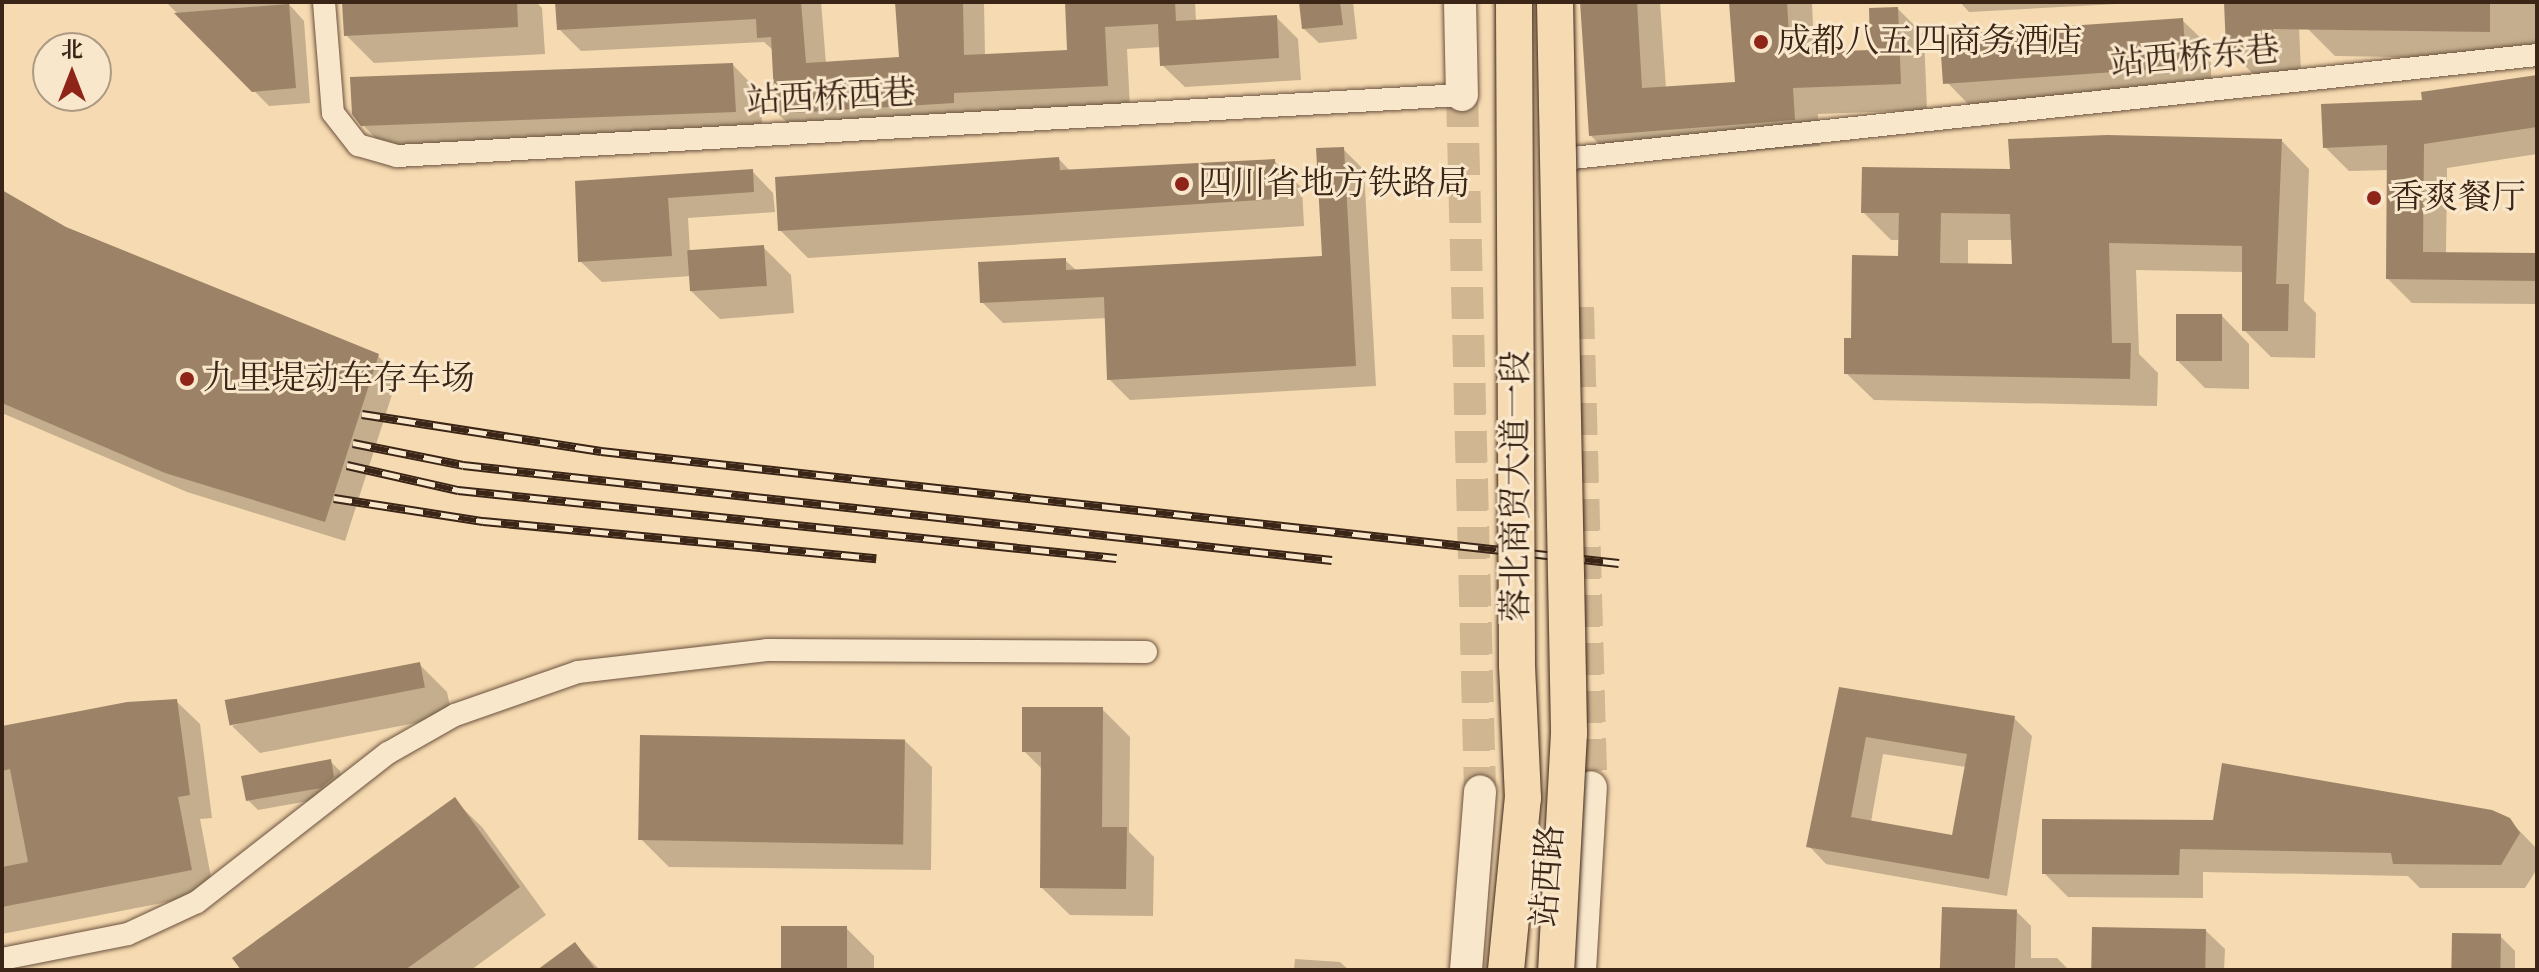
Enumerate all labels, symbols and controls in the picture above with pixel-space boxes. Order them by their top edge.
place label: 成都八五四商务酒店 [1777,22,2083,62]
street label: 站西桥东巷 [2109,29,2281,85]
north arrow [32,32,112,112]
marker: 成都八五四商务酒店 [1752,33,1770,51]
text: 北 [61,35,83,65]
street label: 站西桥西巷 [745,72,917,122]
place label: 四川省地方铁路局 [1198,164,1470,204]
marker: 四川省地方铁路局 [1173,175,1191,193]
place label: 香爽餐厅 [2390,178,2526,218]
marker: 香爽餐厅 [2365,189,2383,207]
street label: 蓉北商贸大道一段 [1496,350,1536,622]
place label: 九里堤动车存车场 [203,359,475,399]
marker: 九里堤动车存车场 [178,370,196,388]
street label: 站西路 [1524,824,1572,928]

